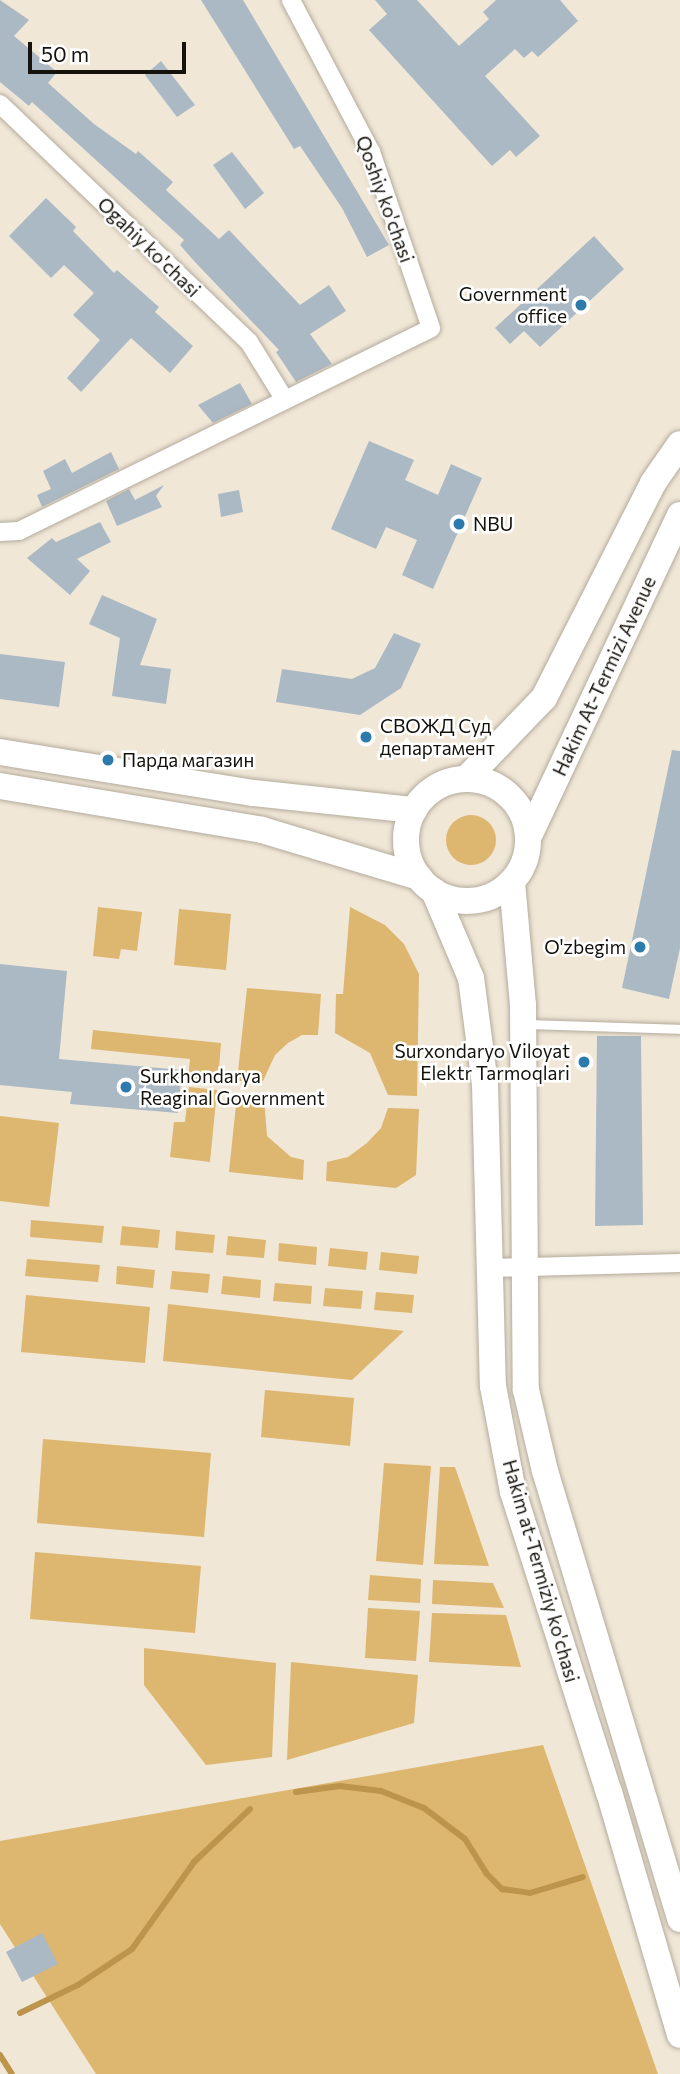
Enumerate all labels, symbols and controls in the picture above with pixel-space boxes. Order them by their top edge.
scale bar [32,28,189,72]
text: 50 m [41,41,89,66]
street label: Qoshiy ko'chasi [351,132,419,266]
street label: Ogahiy ko'chasi [93,192,205,302]
place label: Government office [459,283,567,327]
marker: Government office [573,297,589,313]
place label: NBU [473,513,513,535]
marker: NBU [451,516,467,532]
street label: Hakim At-Termizi Avenue [548,573,660,779]
place label: СВОЖД Суд департамент [380,715,495,759]
marker: СВОЖД Суд департамент [358,729,374,745]
place label: Парда магазин [122,749,254,771]
marker: Парда магазин [100,752,116,768]
place label: O'zbegim [544,936,626,958]
marker: O'zbegim [632,939,648,955]
place label: Surxondaryo Viloyat Elektr Tarmoqlari [395,1040,570,1084]
marker: Surxondaryo Viloyat Elektr Tarmoqlari [576,1054,592,1070]
place label: Surkhondarya Reaginal Government [140,1065,325,1109]
marker: Surkhondarya Reaginal Government [118,1079,134,1095]
street label: Hakim at-Termiziy ko'chasi [498,1457,584,1685]

